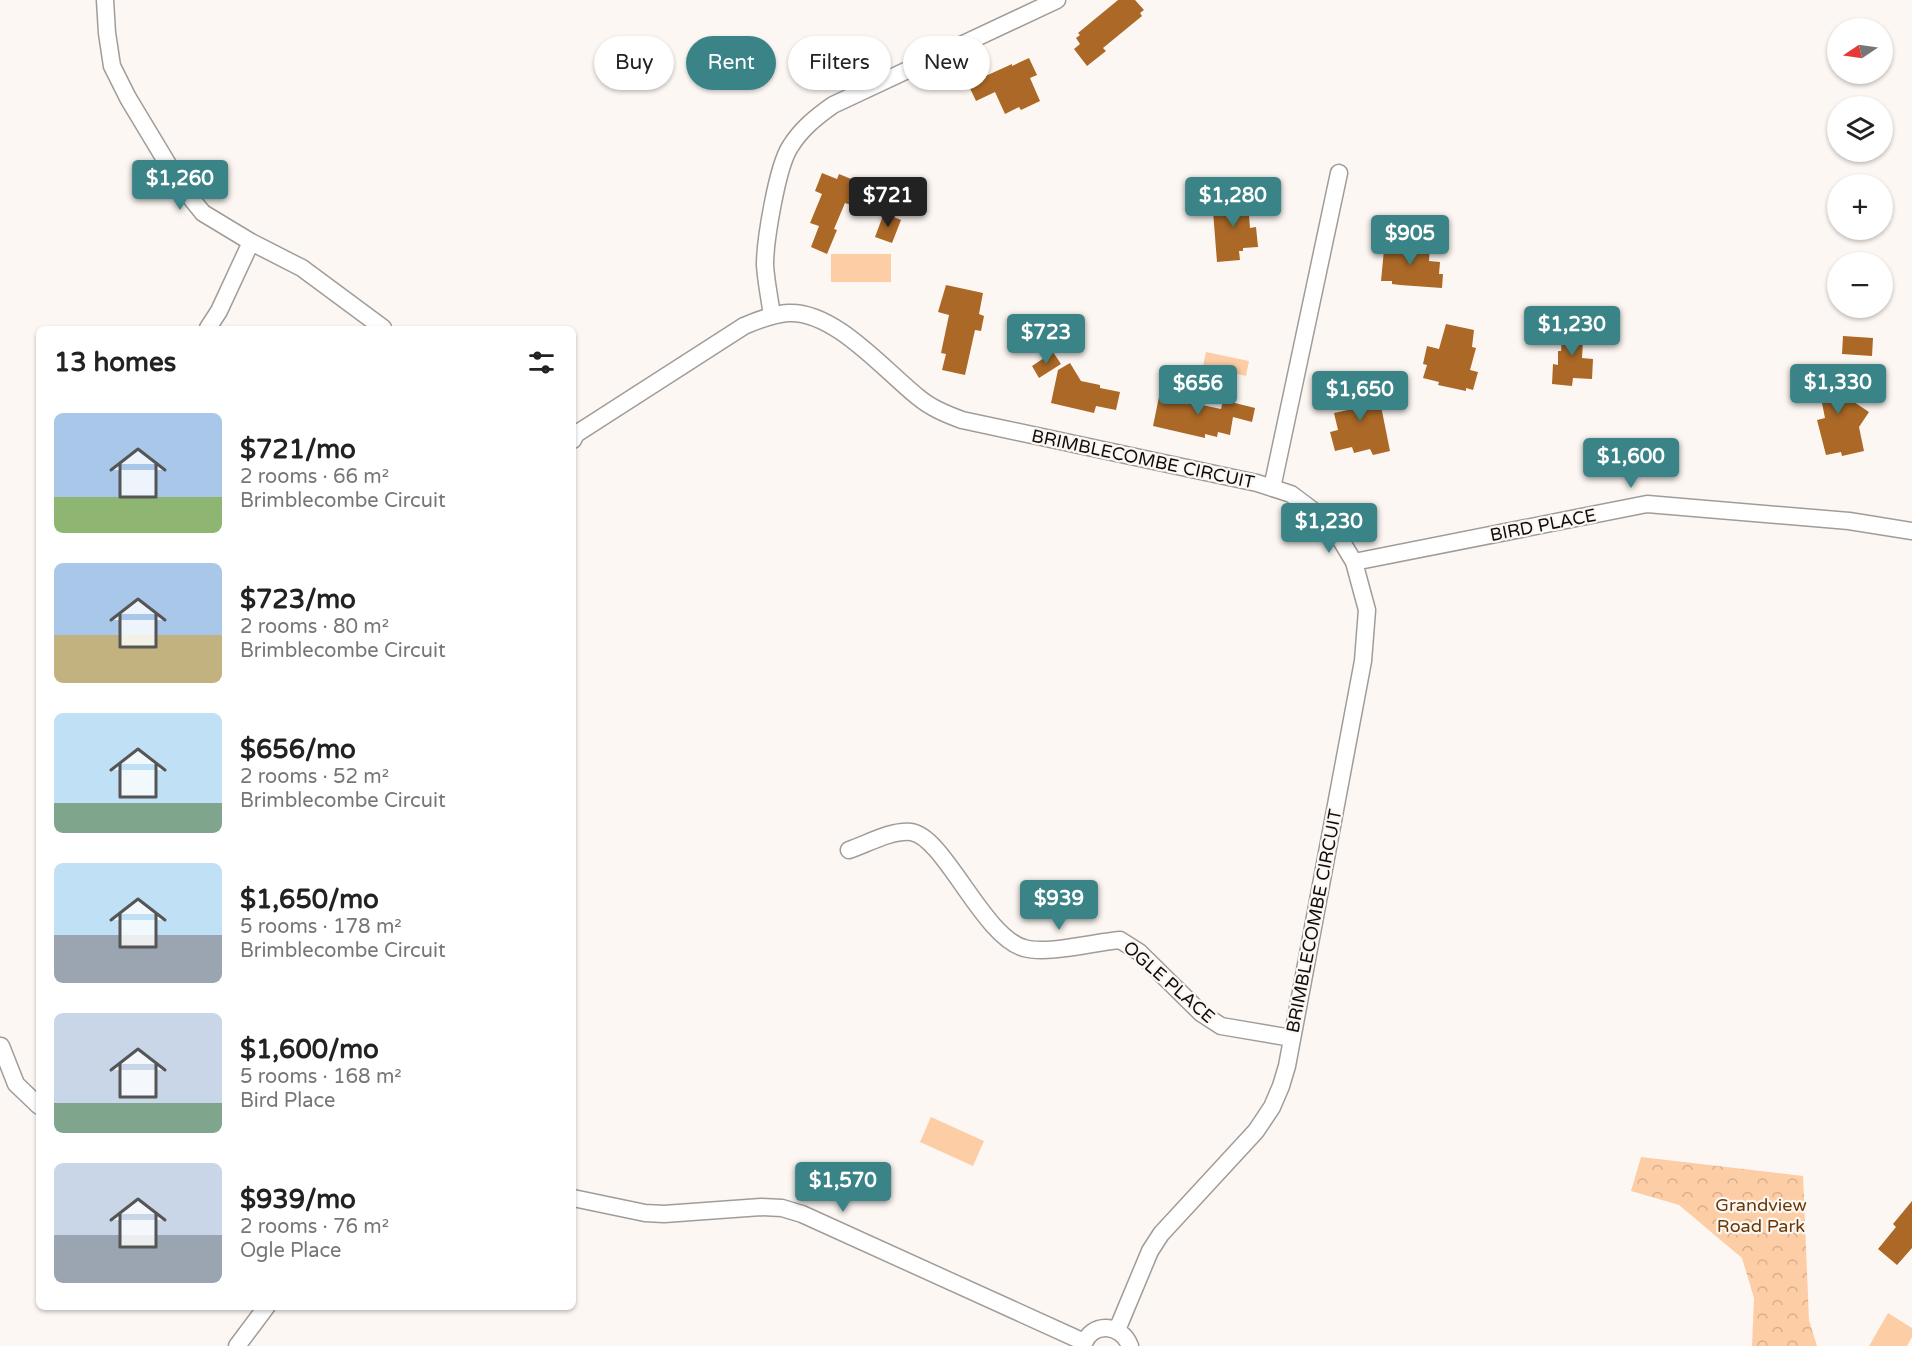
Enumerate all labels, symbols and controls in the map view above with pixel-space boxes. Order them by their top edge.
north arrow [1827,18,1893,84]
map controls [1827,18,1893,318]
chip: Buy [594,36,674,90]
chip: Rent [686,36,776,90]
chip: Filters [788,36,891,90]
chip: New [903,36,990,90]
button: layers [1827,96,1893,162]
pin: $1,260 [131,160,229,211]
text: $1,260 [146,167,214,191]
button: + [1827,174,1893,240]
pin: $721 [852,177,924,228]
pin: $1,280 [1184,177,1282,228]
text: $721 [863,184,913,208]
text: $1,280 [1199,184,1267,208]
pin: $905 [1374,215,1446,266]
text: $905 [1385,222,1435,246]
button: − [1827,252,1893,318]
pin: $1,230 [1523,306,1621,357]
text: $1,230 [1538,313,1606,337]
pin: $723 [1010,314,1082,365]
text: $723 [1021,321,1071,345]
icon: filters [525,346,558,379]
text: 13 homes [54,347,176,378]
pin: $1,330 [1789,364,1887,415]
pin: $656 [1162,365,1234,416]
pin: $1,650 [1311,371,1409,422]
text: $1,330 [1804,371,1872,395]
text: $656 [1173,372,1223,396]
text: $1,650 [1326,378,1394,402]
street label: BRIMBLECOMBE CIRCUIT [1029,425,1257,493]
text: $721/mo [240,434,356,465]
icon: home [102,437,174,509]
pin: $1,600 [1582,438,1680,489]
text: $1,600 [1597,445,1665,469]
text: 2 rooms · 66 m² [240,465,389,489]
text: Brimblecombe Circuit [240,489,446,513]
pin: $1,230 [1280,503,1378,554]
street label: BIRD PLACE [1488,504,1598,546]
text: $1,230 [1295,510,1363,534]
text: $723/mo [240,584,356,615]
icon: home [102,587,174,659]
text: 2 rooms · 80 m² [240,615,389,639]
text: Brimblecombe Circuit [240,639,446,663]
text: $656/mo [240,734,356,765]
icon: home [102,737,174,809]
text: 2 rooms · 52 m² [240,765,389,789]
text: Brimblecombe Circuit [240,789,446,813]
street label: BRIMBLECOMBE CIRCUIT [1281,807,1347,1035]
pin: $939 [1023,880,1095,931]
text: $1,650/mo [240,884,379,915]
icon: home [102,887,174,959]
text: $939 [1034,887,1084,911]
text: 5 rooms · 178 m² [240,915,402,939]
street label: OGLE PLACE [1119,936,1219,1028]
text: Brimblecombe Circuit [240,939,446,963]
text: $1,600/mo [240,1034,379,1065]
icon: home [102,1037,174,1109]
text: 5 rooms · 168 m² [240,1065,402,1089]
text: Bird Place [240,1089,335,1113]
pin: $1,570 [794,1162,892,1213]
text: $1,570 [809,1169,877,1193]
text: $939/mo [240,1184,356,1215]
icon: home [102,1187,174,1259]
park label: Grandview Road Park [1715,1194,1807,1237]
text: 2 rooms · 76 m² [240,1215,389,1239]
text: Ogle Place [240,1239,341,1263]

